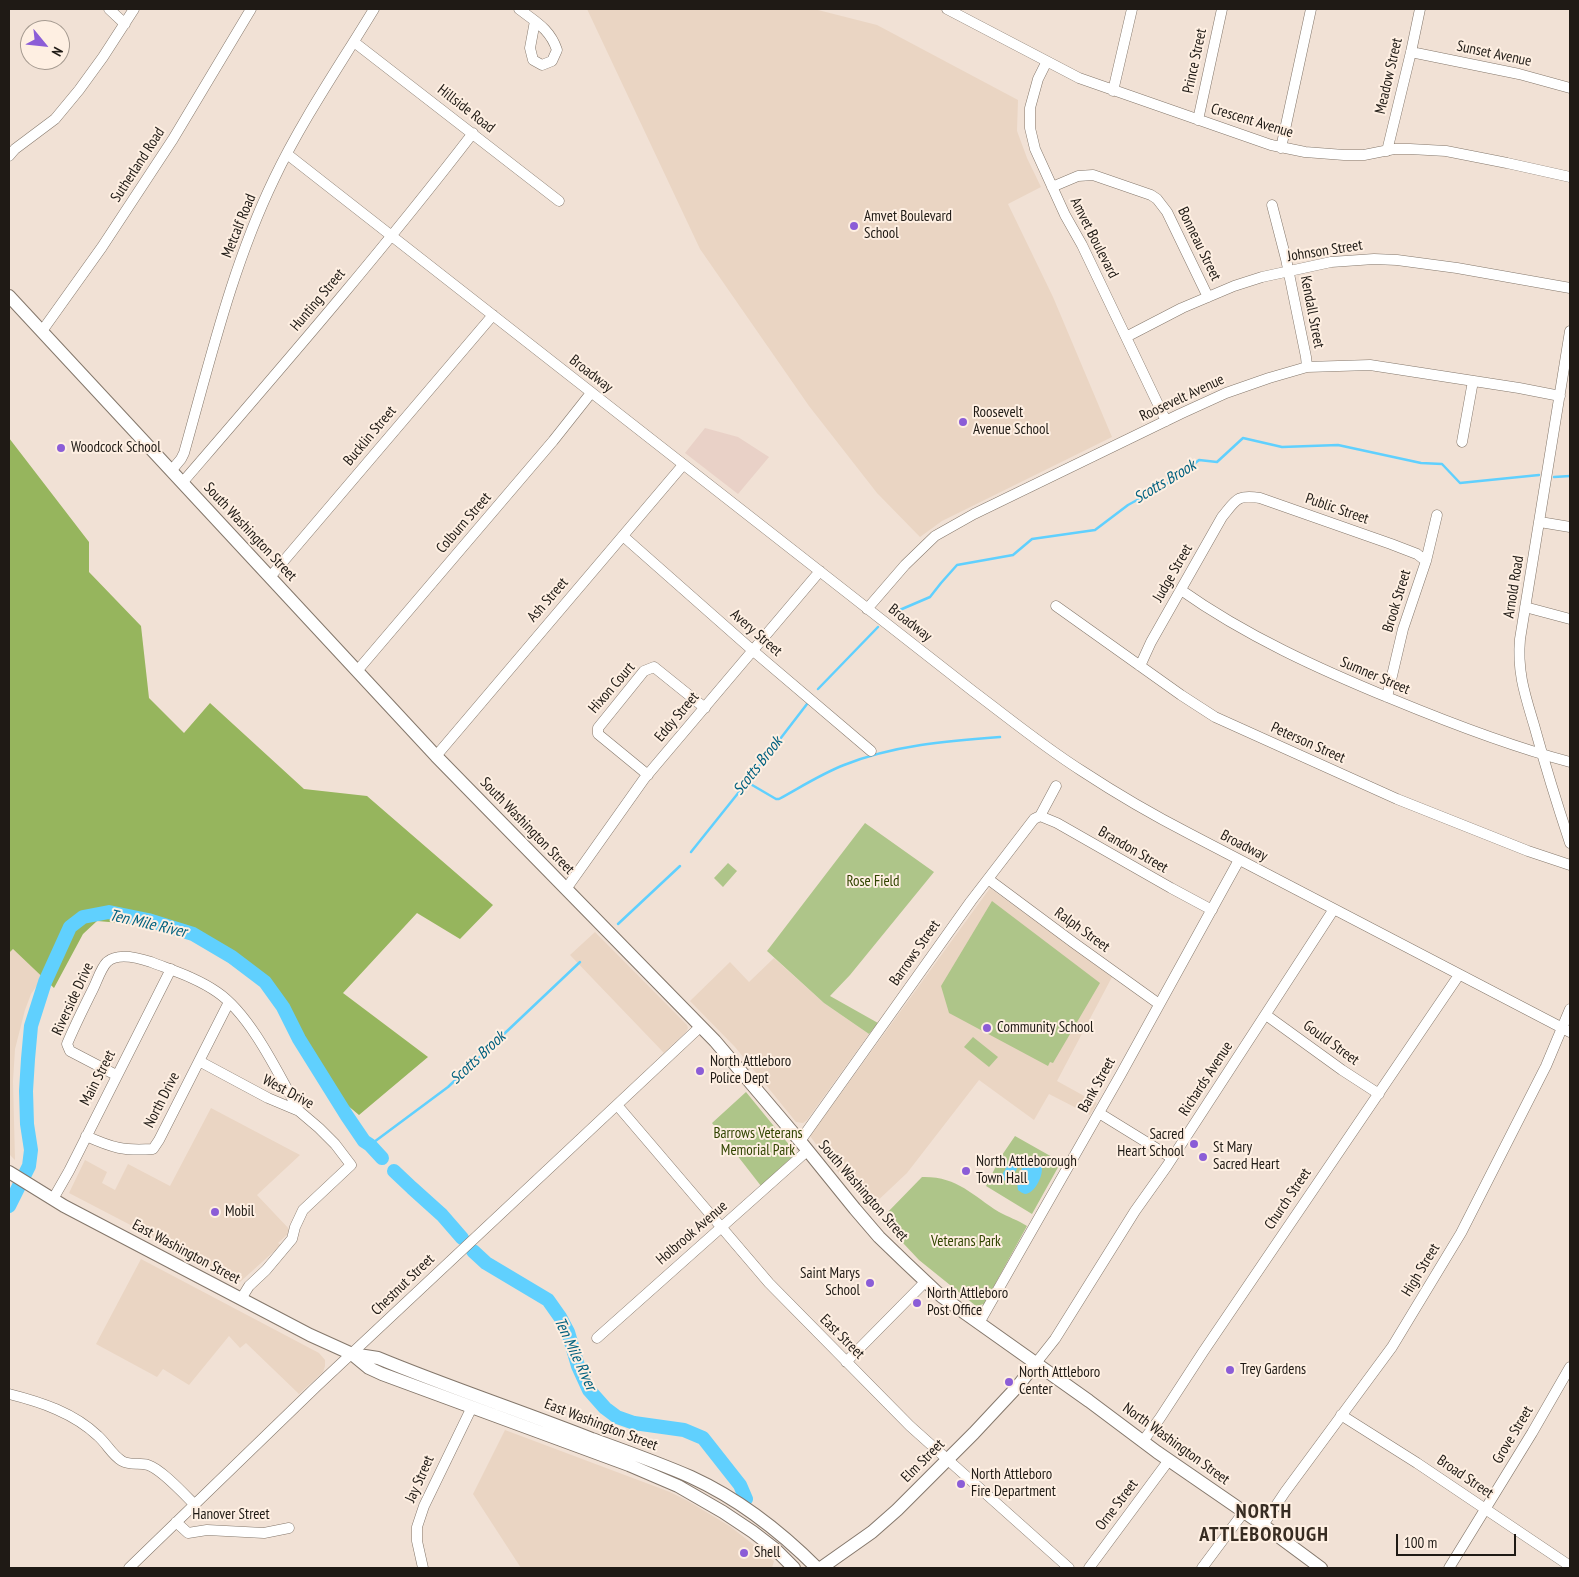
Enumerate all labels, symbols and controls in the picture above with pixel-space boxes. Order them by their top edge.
north arrow [20,20,70,70]
street label: Prince Street [1179,27,1211,95]
street label: Meadow Street [1371,36,1407,116]
street label: Sunset Avenue [1455,37,1533,71]
text: N [48,44,67,59]
street label: Hillside Road [434,81,498,137]
street label: Crescent Avenue [1209,100,1295,142]
street label: Sutherland Road [107,124,169,206]
street label: Metcalf Road [218,191,260,261]
street label: Amvet Boulevard [1066,195,1122,281]
street label: Bonneau Street [1173,204,1225,284]
place label: Amvet Boulevard School [864,208,952,243]
marker: Amvet Boulevard School [848,220,860,232]
street label: Johnson Street [1286,236,1364,266]
street label: Hunting Street [287,265,349,335]
street label: Kendall Street [1296,274,1328,350]
street label: Broadway [566,351,616,397]
street label: Roosevelt Avenue [1137,371,1227,425]
street label: Bucklin Street [340,403,400,469]
place label: Roosevelt Avenue School [973,404,1049,439]
marker: Roosevelt Avenue School [957,416,969,428]
place label: Woodcock School [71,439,161,457]
marker: Woodcock School [55,442,67,454]
water label: Scotts Brook [1131,456,1199,508]
street label: South Washington Street [200,479,300,585]
street label: Colburn Street [433,489,495,557]
street label: Public Street [1303,490,1371,528]
street label: Judge Street [1149,541,1197,605]
street label: Arnold Road [1500,554,1528,620]
street label: Brook Street [1379,568,1415,634]
street label: Ash Street [524,574,572,626]
street label: Broadway [885,600,935,646]
street label: Avery Street [726,606,786,660]
street label: Sumner Street [1338,653,1412,699]
street label: Hixon Court [585,659,639,717]
street label: Eddy Street [651,689,703,745]
street label: Peterson Street [1268,719,1348,767]
water label: Scotts Brook [729,733,787,799]
street label: South Washington Street [476,774,578,878]
street label: Brandon Street [1095,823,1171,877]
street label: Broadway [1217,826,1271,866]
park label: Rose Field [846,873,900,891]
street label: Ralph Street [1051,904,1113,956]
water label: Ten Mile River [108,906,188,942]
street label: Barrows Street [886,917,944,989]
street label: Riverside Drive [48,960,98,1038]
street label: Gould Street [1300,1017,1362,1069]
place label: Community School [997,1019,1093,1037]
marker: Community School [981,1022,993,1034]
water label: Scotts Brook [446,1028,510,1088]
street label: Richards Avenue [1175,1038,1237,1120]
street label: Main Street [76,1047,120,1109]
place label: North Attleboro Police Dept [710,1053,791,1088]
street label: Bank Street [1075,1055,1119,1115]
marker: North Attleboro Police Dept [694,1065,706,1077]
street label: North Drive [140,1069,184,1131]
street label: West Drive [259,1071,317,1113]
park label: Barrows Veterans Memorial Park [713,1125,803,1160]
place label: Sacred Heart School [1117,1126,1184,1161]
street label: South Washington Street [814,1137,912,1245]
marker: Sacred Heart School [1188,1138,1200,1150]
place label: St Mary Sacred Heart [1213,1139,1280,1174]
marker: St Mary Sacred Heart [1197,1151,1209,1163]
place label: North Attleborough Town Hall [976,1153,1077,1188]
marker: North Attleborough Town Hall [960,1165,972,1177]
street label: Church Street [1261,1165,1315,1233]
street label: Holbrook Avenue [653,1197,731,1269]
place label: Mobil [225,1203,254,1221]
marker: Mobil [209,1206,221,1218]
street label: East Washington Street [129,1216,243,1288]
park label: Veterans Park [931,1233,1001,1251]
street label: High Street [1398,1240,1444,1300]
street label: Chestnut Street [368,1251,438,1319]
place label: Saint Marys School [800,1265,860,1300]
marker: Saint Marys School [864,1277,876,1289]
place label: North Attleboro Post Office [927,1285,1008,1320]
marker: North Attleboro Post Office [911,1297,923,1309]
street label: East Street [816,1311,868,1363]
water label: Ten Mile River [550,1314,600,1394]
place label: Trey Gardens [1240,1361,1306,1379]
place label: North Attleboro Center [1019,1364,1100,1399]
marker: Trey Gardens [1224,1364,1236,1376]
marker: North Attleboro Center [1003,1376,1015,1388]
street label: East Washington Street [542,1395,660,1455]
street label: North Washington Street [1119,1399,1233,1489]
street label: Grove Street [1489,1403,1537,1467]
street label: Elm Street [898,1436,948,1486]
street label: Broad Street [1433,1452,1497,1502]
street label: Jay Street [402,1453,438,1505]
place label: North Attleboro Fire Department [971,1466,1056,1501]
street label: Orne Street [1092,1476,1142,1534]
marker: North Attleboro Fire Department [955,1478,967,1490]
district label: NORTH ATTLEBOROUGH [1198,1500,1330,1547]
street label: Hanover Street [192,1506,270,1524]
scale bar [1399,1524,1519,1556]
text: 100 m [1404,1533,1437,1552]
place label: Shell [754,1544,780,1562]
marker: Shell [738,1547,750,1559]

